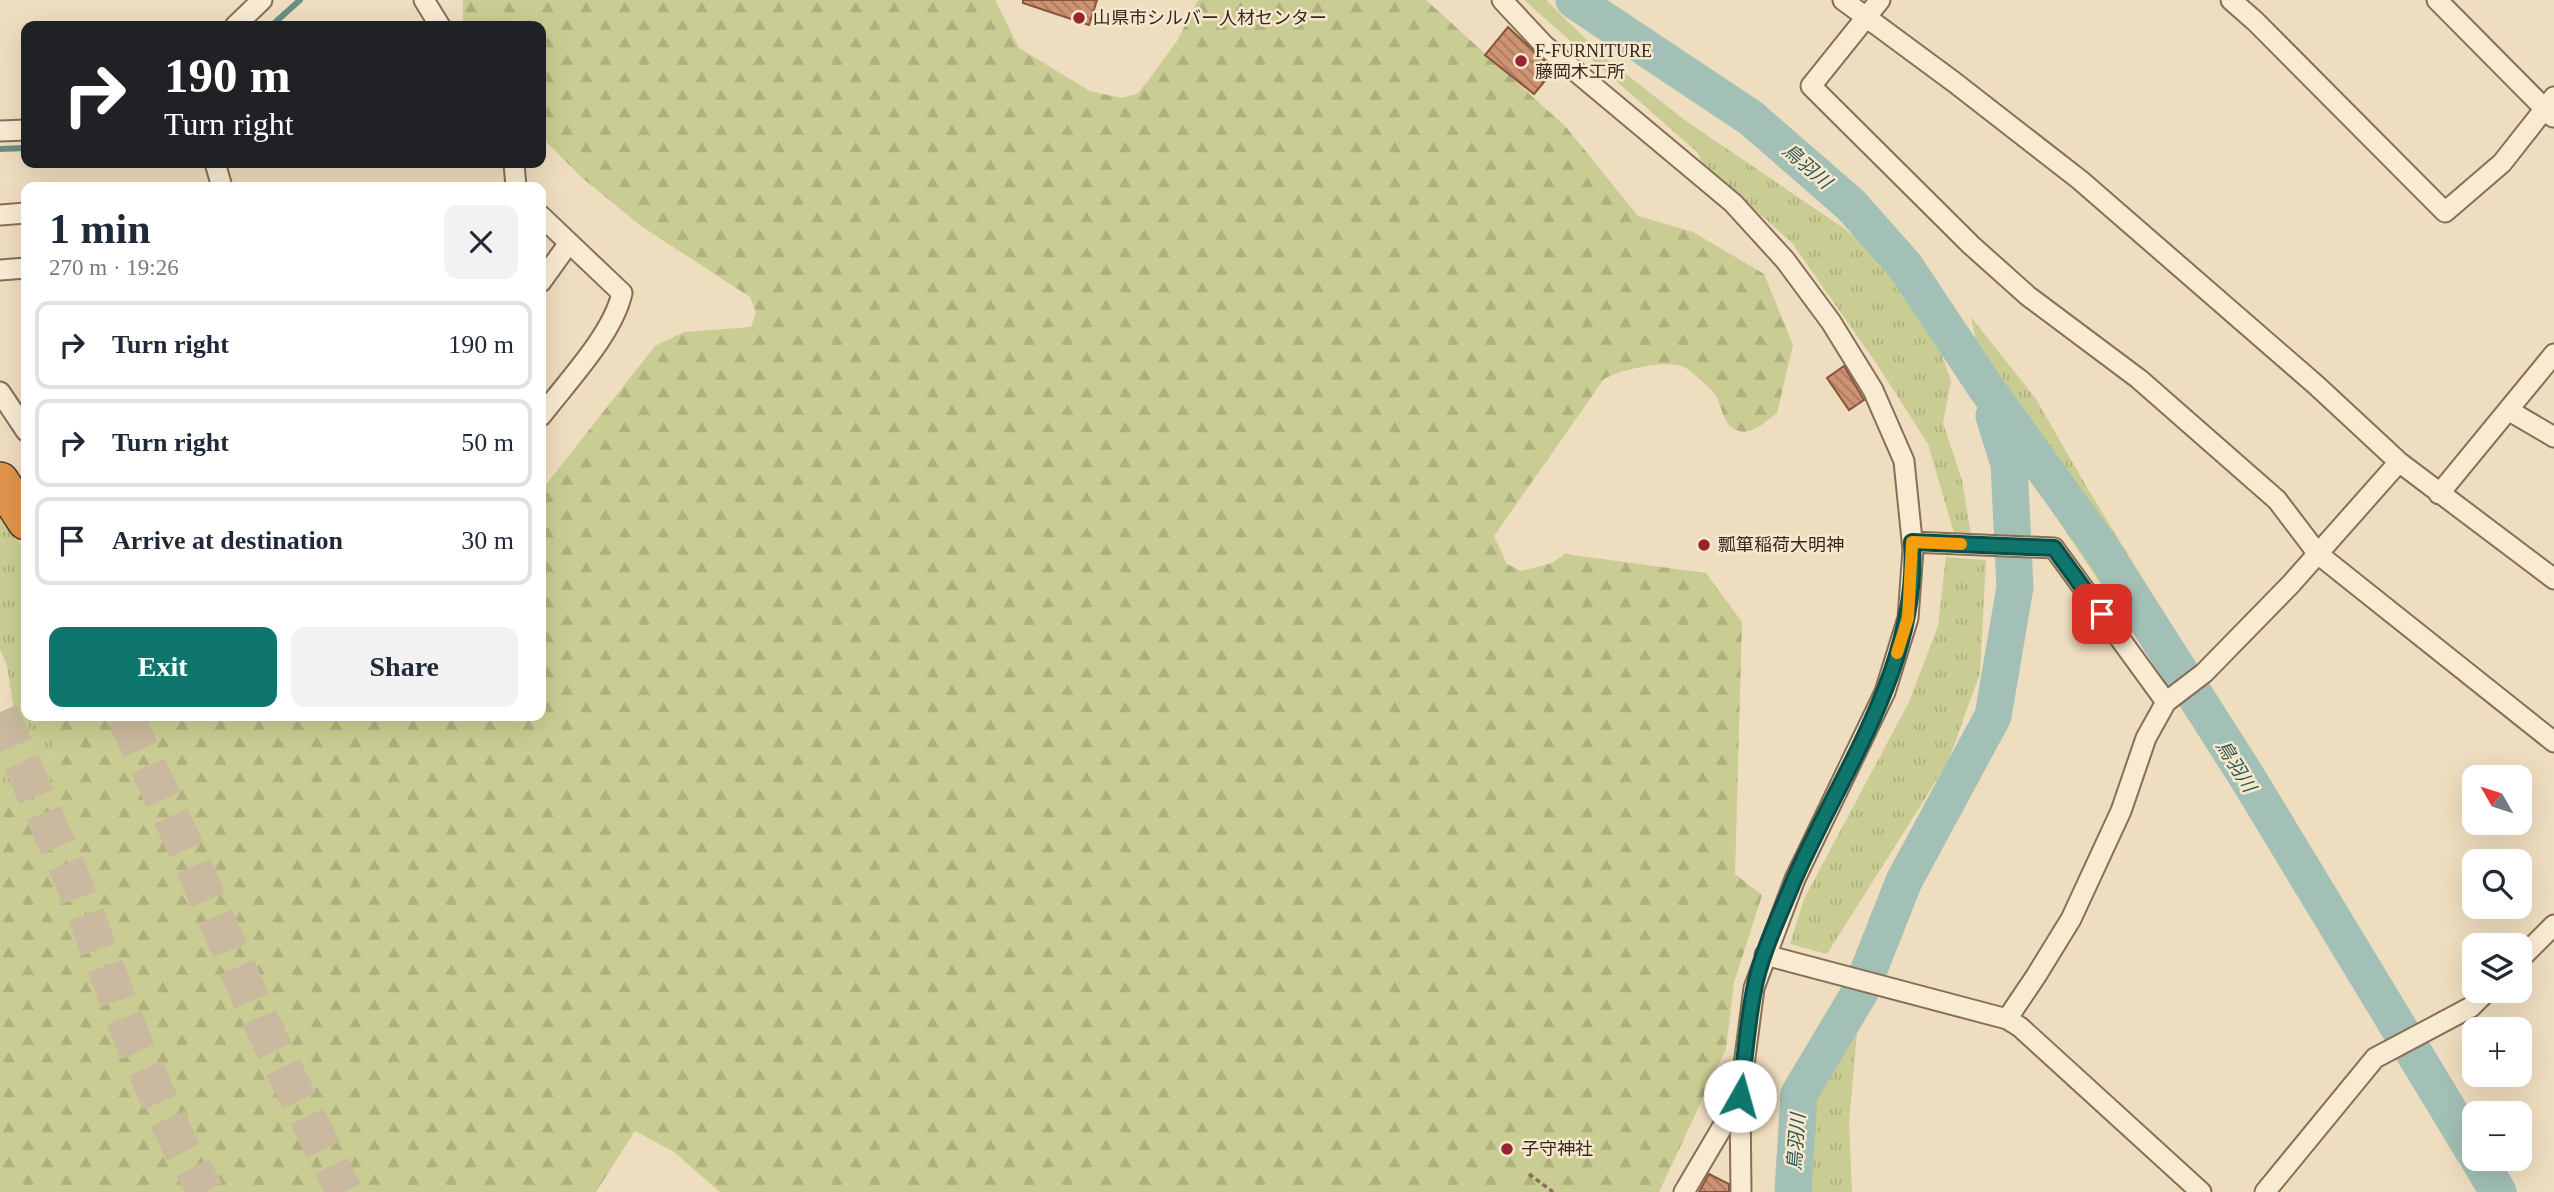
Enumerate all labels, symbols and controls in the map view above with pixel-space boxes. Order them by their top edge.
place label: 山県市シルバー人材センター [1093,8,1327,28]
marker: 山県市シルバー人材センター [1071,10,1087,26]
place label: F-FURNITURE 藤岡木工所 [1535,41,1652,82]
text: 190 m [164,48,291,103]
icon: right [49,49,140,140]
marker: F-FURNITURE 藤岡木工所 [1513,53,1529,69]
text: Turn right [164,106,294,142]
water label: 鳥羽川 [1779,139,1837,194]
button: close [444,205,518,279]
text: 1 min [49,206,151,252]
text: 270 m · 19:26 [49,255,179,280]
icon: right [53,326,91,364]
text: Turn right [112,330,229,359]
text: 190 m [448,330,514,359]
icon: right [53,424,91,462]
text: Turn right [112,428,229,457]
text: 50 m [461,428,514,457]
icon: arrive [53,522,91,560]
text: Arrive at destination [112,526,343,555]
text: 30 m [461,526,514,555]
place label: 瓢箪稲荷大明神 [1718,535,1844,555]
marker: 瓢箪稲荷大明神 [1696,537,1712,553]
pin [2072,584,2132,644]
icon: arrive [2083,595,2121,633]
button: Exit [49,627,277,707]
button: Share [291,627,518,707]
water label: 鳥羽川 [2212,736,2261,797]
north arrow [2462,765,2532,835]
map controls [2462,765,2532,1171]
button: search [2462,849,2532,919]
button: layers [2462,933,2532,1003]
button: + [2462,1017,2532,1087]
position arrow [1703,1059,1777,1133]
button: − [2462,1101,2532,1171]
water label: 鳥羽川 [1784,1111,1809,1171]
place label: 子守神社 [1521,1139,1593,1159]
marker: 子守神社 [1499,1141,1515,1157]

